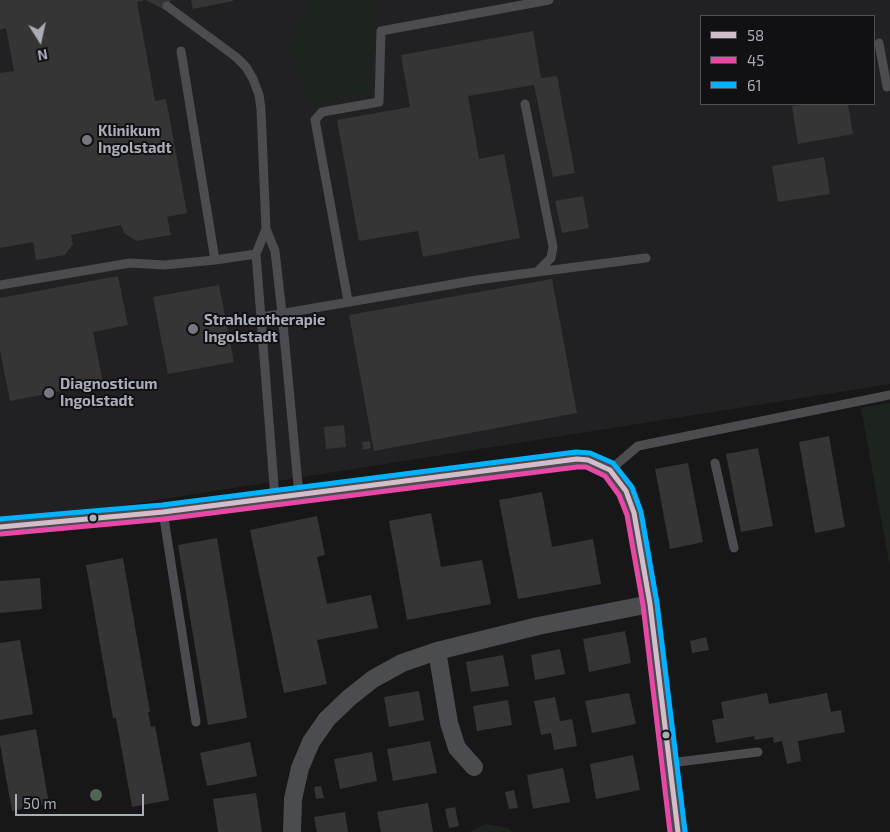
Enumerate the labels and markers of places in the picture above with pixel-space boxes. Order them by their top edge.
place label: Klinikum Ingolstadt [98,122,172,157]
marker: Klinikum Ingolstadt [80,133,94,147]
place label: Strahlentherapie Ingolstadt [204,311,325,346]
marker: Strahlentherapie Ingolstadt [186,322,200,336]
place label: Diagnosticum Ingolstadt [60,375,158,410]
marker: Diagnosticum Ingolstadt [42,386,56,400]
unlabelled marker [88,513,98,523]
unlabelled marker [661,730,671,740]

